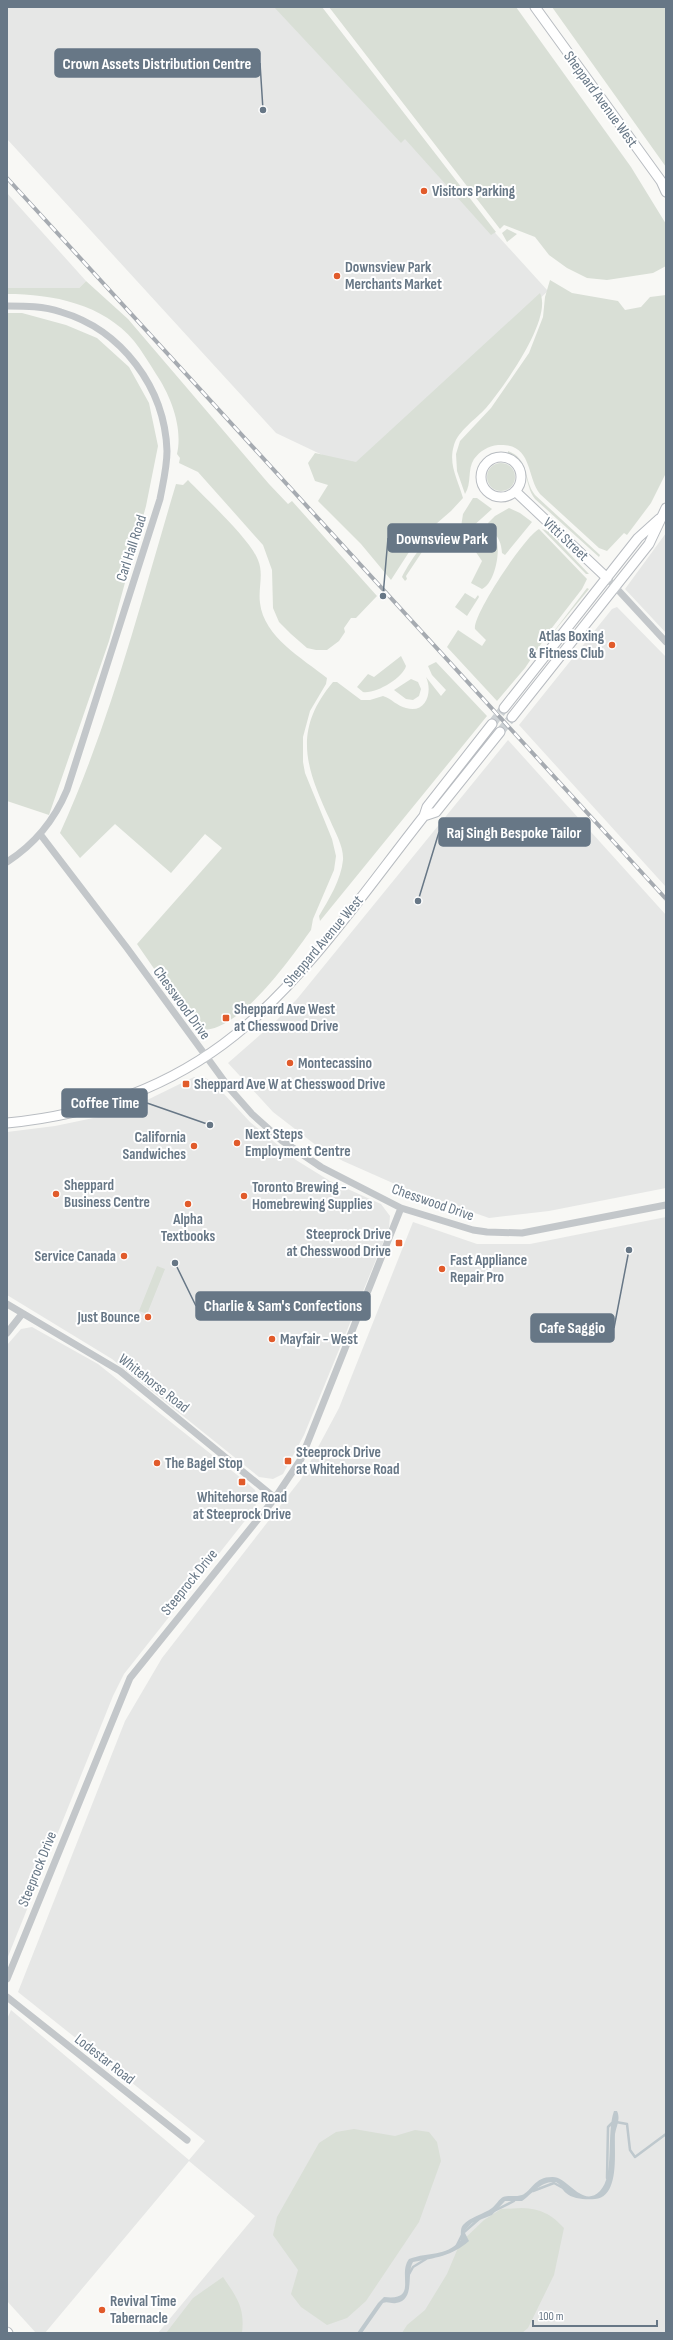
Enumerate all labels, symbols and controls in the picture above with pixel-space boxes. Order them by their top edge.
street label: Sheppard Avenue West [559,47,642,151]
callout: Crown Assets Distribution Centre [55,49,260,77]
text: Crown Assets Distribution Centre [63,55,252,74]
place label: Visitors Parking [432,182,516,201]
marker: Visitors Parking [419,186,429,196]
place label: Downsview Park Merchants Market [345,258,442,294]
marker: Downsview Park Merchants Market [332,271,342,281]
street label: Carl Hall Road [112,513,151,584]
street label: Vitti Street [539,513,593,566]
callout: Downsview Park [388,524,496,552]
text: Downsview Park [396,530,488,549]
place label: Atlas Boxing & Fitness Club [529,627,605,663]
marker: Atlas Boxing & Fitness Club [607,640,617,650]
callout: Raj Singh Bespoke Tailor [439,818,590,846]
text: Raj Singh Bespoke Tailor [446,824,582,843]
street label: Sheppard Avenue West [279,891,368,991]
street label: Chesswood Drive [149,963,215,1044]
place label: Sheppard Ave West at Chesswood Drive [234,1000,339,1036]
marker: Sheppard Ave West at Chesswood Drive [221,1013,231,1023]
place label: Montecassino [298,1054,372,1073]
marker: Montecassino [285,1058,295,1068]
place label: Sheppard Ave W at Chesswood Drive [194,1075,385,1094]
marker: Sheppard Ave W at Chesswood Drive [181,1079,191,1089]
callout: Coffee Time [62,1089,147,1117]
text: Coffee Time [71,1094,139,1113]
place label: Next Steps Employment Centre [245,1125,351,1161]
place label: California Sandwiches [123,1128,186,1164]
marker: Next Steps Employment Centre [232,1138,242,1148]
marker: California Sandwiches [189,1141,199,1151]
place label: Sheppard Business Centre [64,1176,150,1212]
place label: Toronto Brewing - Homebrewing Supplies [252,1178,373,1214]
street label: Chesswood Drive [389,1179,477,1225]
marker: Sheppard Business Centre [51,1189,61,1199]
marker: Toronto Brewing - Homebrewing Supplies [239,1191,249,1201]
marker: Alpha Textbooks [183,1199,193,1209]
place label: Alpha Textbooks [161,1210,215,1246]
place label: Steeprock Drive at Chesswood Drive [286,1225,391,1261]
marker: Steeprock Drive at Chesswood Drive [394,1238,404,1248]
place label: Service Canada [35,1247,116,1266]
marker: Service Canada [119,1251,129,1261]
place label: Fast Appliance Repair Pro [450,1251,527,1287]
marker: Fast Appliance Repair Pro [437,1264,447,1274]
callout: Charlie & Sam's Confections [196,1292,370,1320]
text: Charlie & Sam's Confections [204,1297,362,1316]
place label: Just Bounce [76,1308,140,1327]
marker: Just Bounce [143,1312,153,1322]
callout: Cafe Saggio [531,1314,614,1342]
text: Cafe Saggio [539,1319,605,1338]
place label: Mayfair - West [280,1330,358,1349]
marker: Mayfair - West [267,1334,277,1344]
street label: Whitehorse Road [114,1350,193,1417]
place label: Steeprock Drive at Whitehorse Road [296,1443,400,1479]
place label: The Bagel Stop [165,1454,243,1473]
marker: Steeprock Drive at Whitehorse Road [283,1456,293,1466]
marker: The Bagel Stop [152,1458,162,1468]
marker: Whitehorse Road at Steeprock Drive [237,1477,247,1487]
place label: Whitehorse Road at Steeprock Drive [193,1488,291,1524]
street label: Steeprock Drive [157,1545,222,1619]
street label: Steeprock Drive [14,1829,61,1910]
street label: Lodestar Road [71,2030,139,2089]
place label: Revival Time Tabernacle [110,2292,176,2328]
scale bar [533,2302,657,2328]
marker: Revival Time Tabernacle [97,2305,107,2315]
text: 100 m [539,2309,564,2324]

